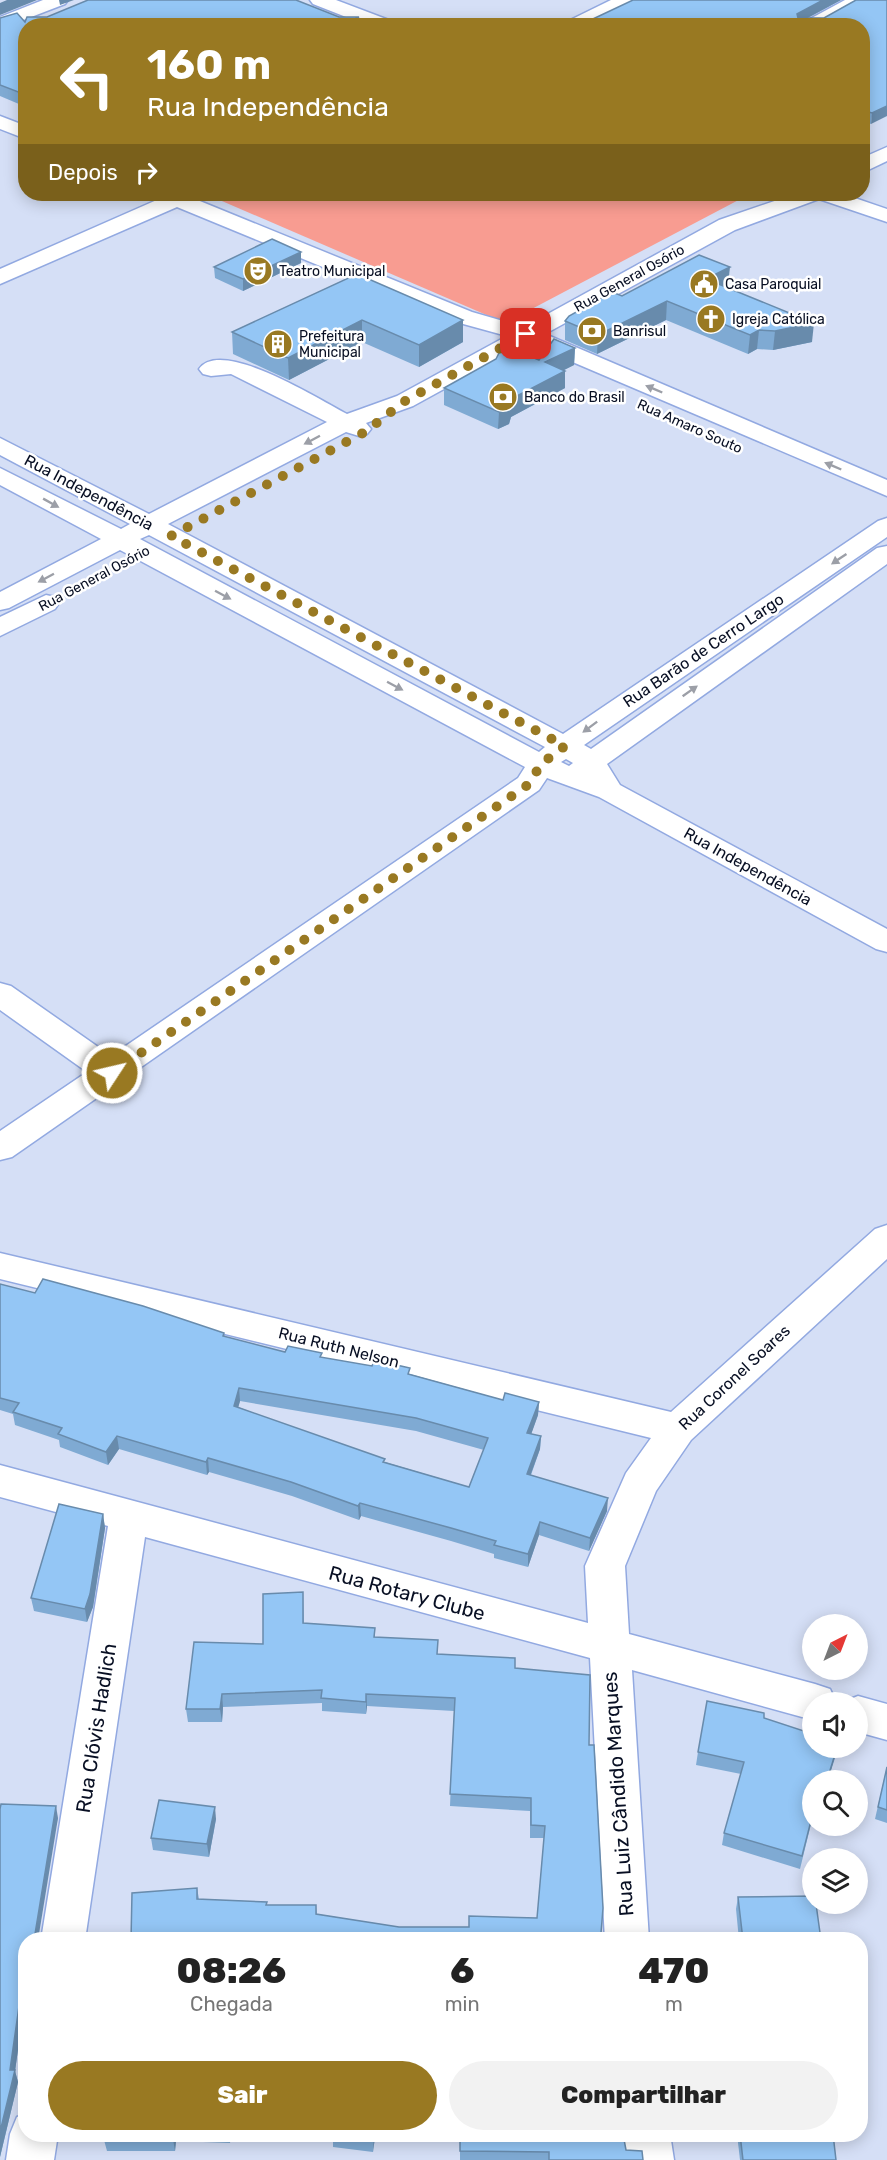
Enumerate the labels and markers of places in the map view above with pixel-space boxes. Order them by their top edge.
theatre icon: Teatro Municipal [242,255,274,287]
place label: Teatro Municipal [279,263,385,280]
public building icon: Casa Paroquial [688,268,720,300]
place label: Casa Paroquial [725,276,821,293]
church icon: Igreja Católica [695,303,727,335]
pin [500,308,551,359]
place label: Igreja Católica [732,311,825,328]
bank icon: Banrisul [576,315,608,347]
place label: Banrisul [613,323,666,340]
building icon: Prefeitura Municipal [262,328,294,360]
place label: Prefeitura Municipal [299,328,364,361]
bank icon: Banco do Brasil [487,381,519,413]
place label: Banco do Brasil [524,389,625,406]

